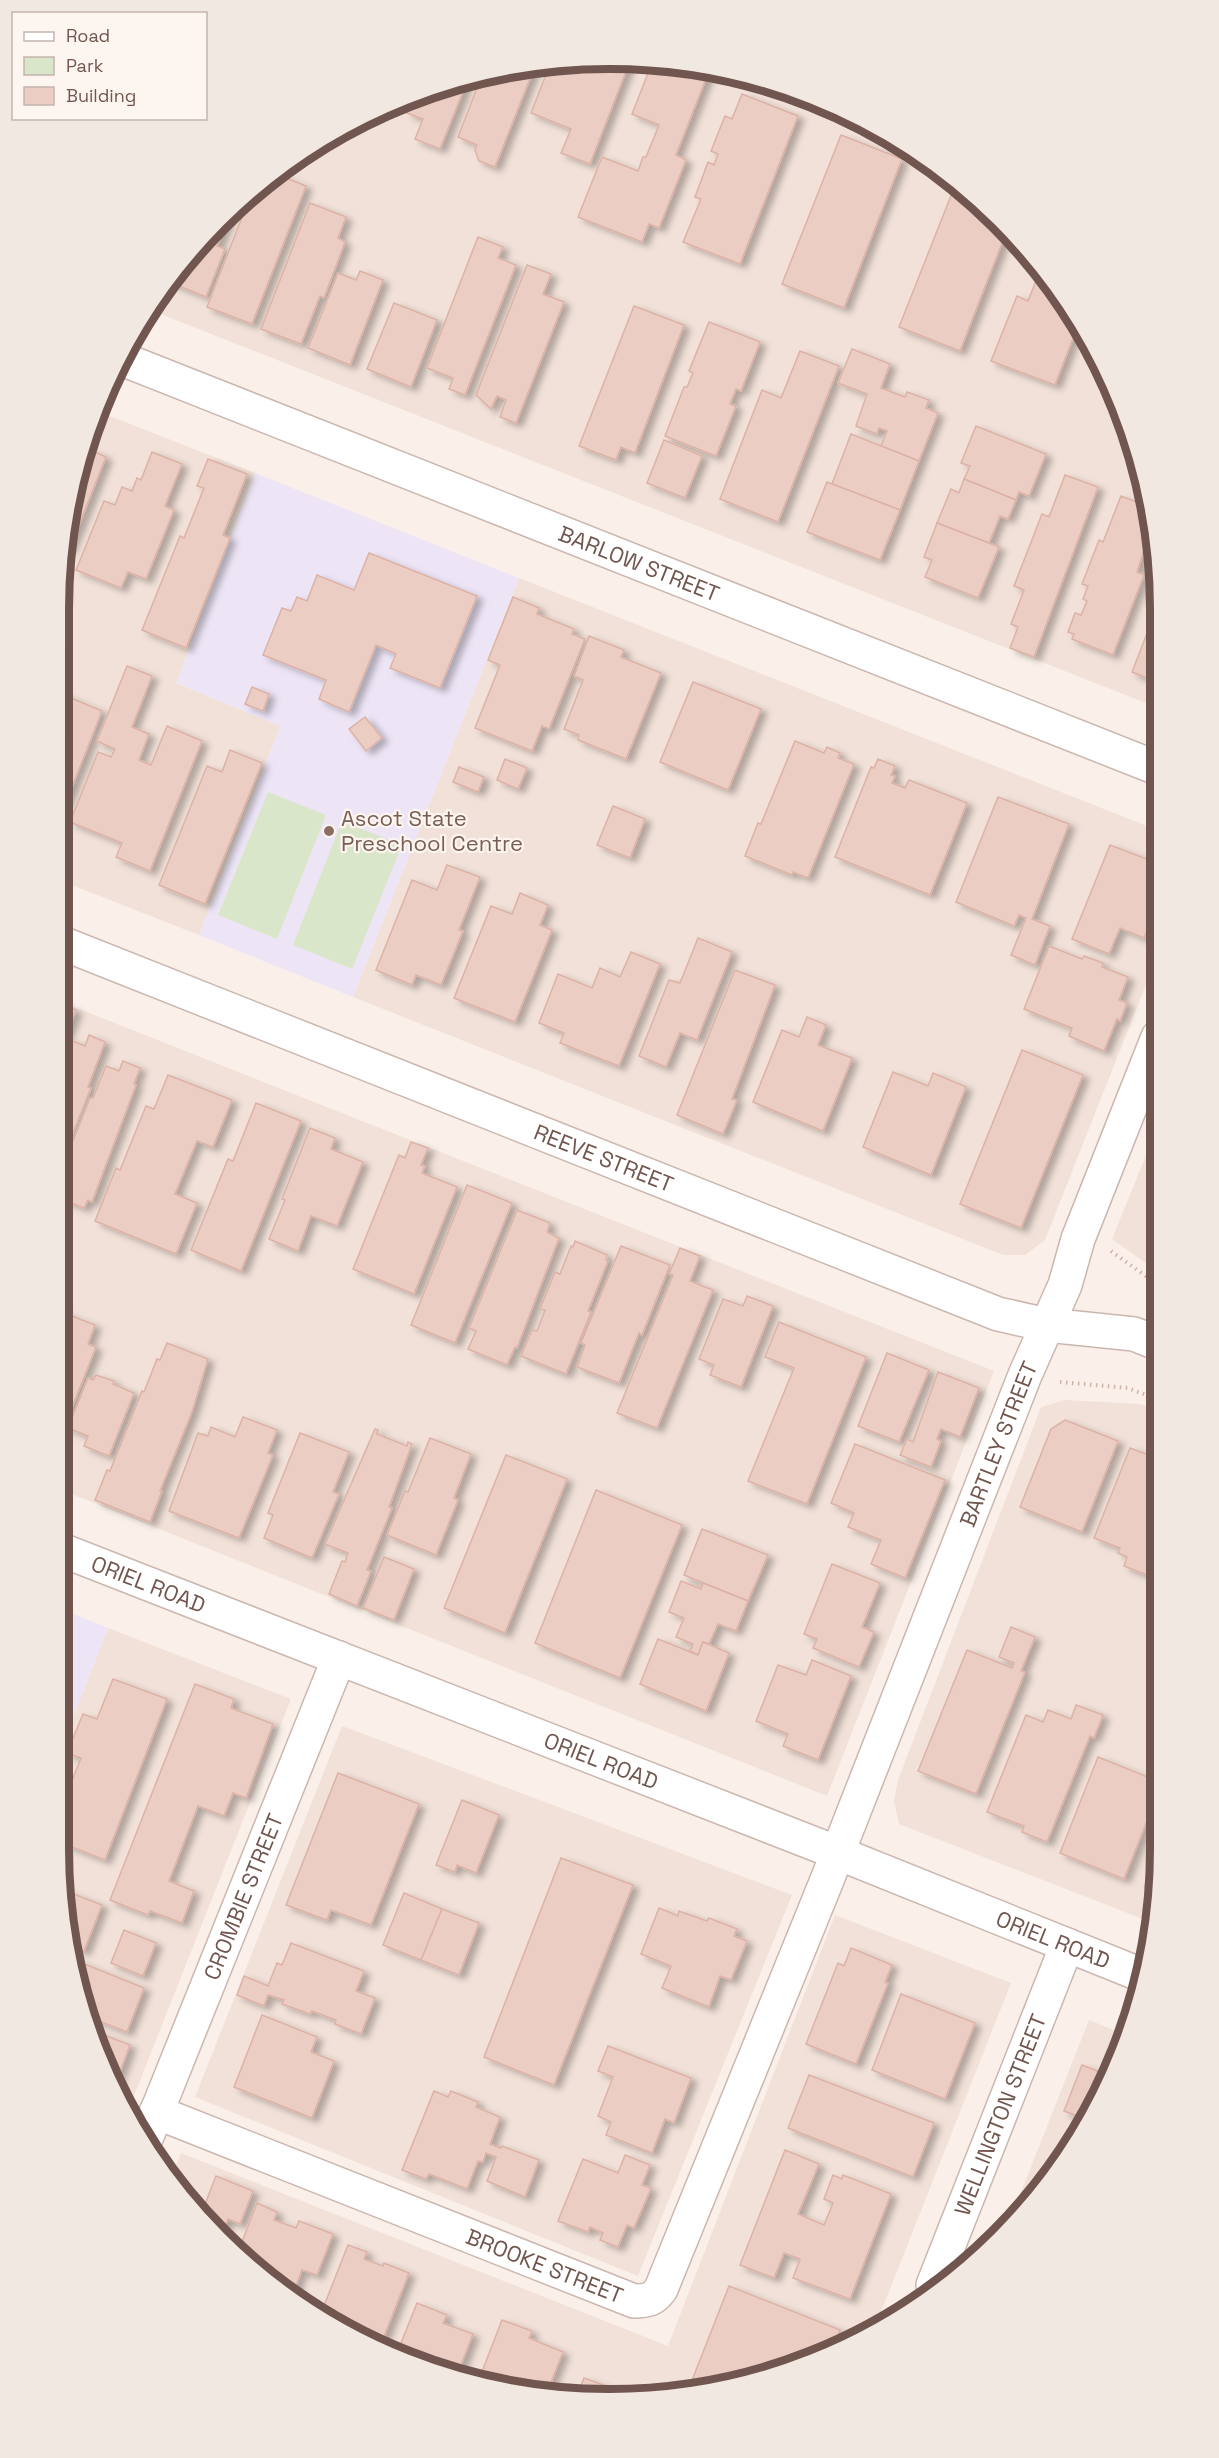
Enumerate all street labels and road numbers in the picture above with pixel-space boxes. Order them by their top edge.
street label: BARLOW STREET [555,519,724,608]
street label: REEVE STREET [530,1118,678,1198]
street label: BARTLEY STREET [953,1357,1043,1531]
street label: ORIEL ROAD [87,1549,210,1619]
street label: ORIEL ROAD [540,1726,662,1796]
street label: CROMBIE STREET [197,1809,289,1984]
street label: ORIEL ROAD [992,1904,1114,1975]
street label: WELLINGTON STREET [948,2010,1052,2220]
street label: BROOKE STREET [462,2222,627,2309]

